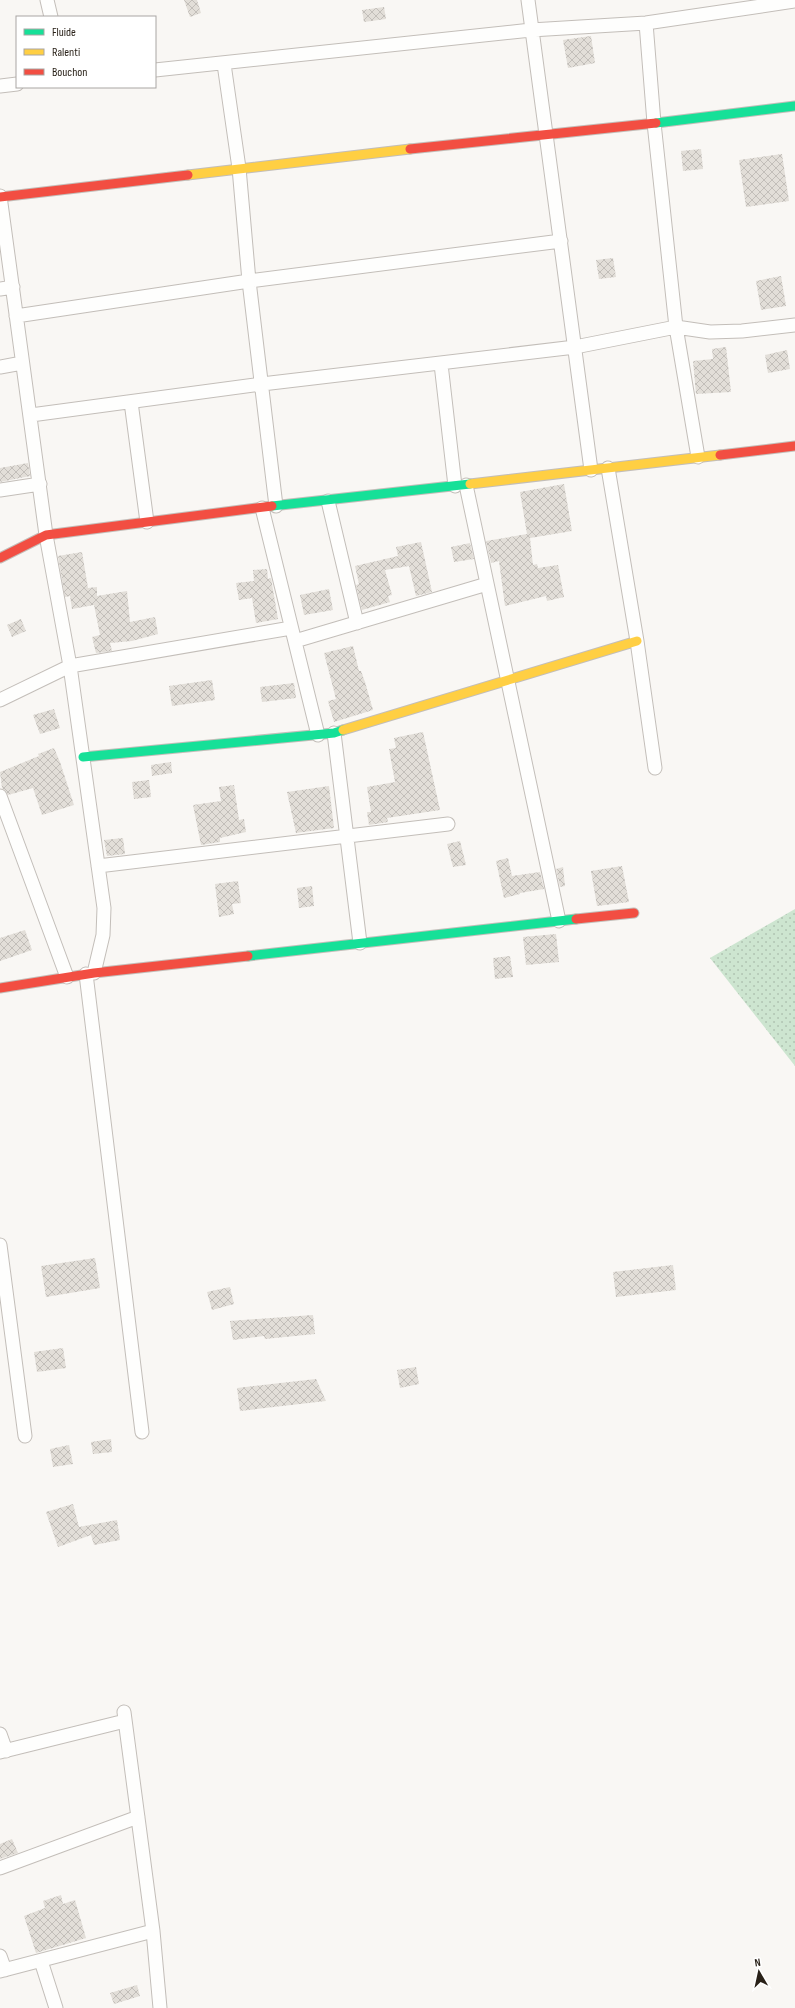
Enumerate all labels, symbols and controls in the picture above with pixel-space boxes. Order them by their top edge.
legend [16,16,156,88]
text: Fluide [52,25,76,40]
text: Ralenti [52,45,80,60]
text: Bouchon [52,65,87,80]
north arrow [739,1952,779,1992]
text: N [754,1956,762,1969]

